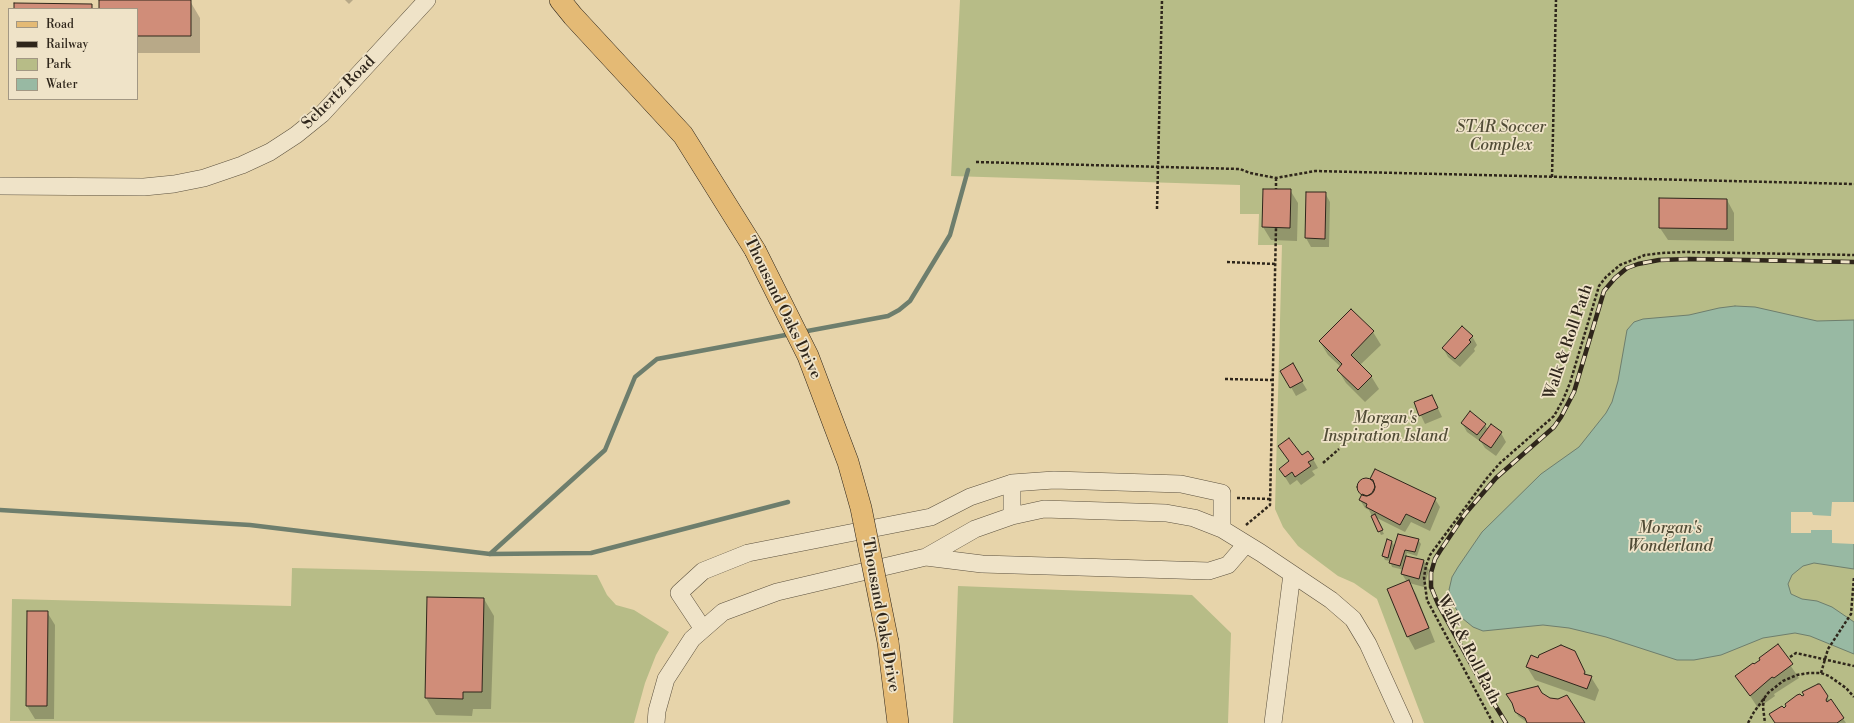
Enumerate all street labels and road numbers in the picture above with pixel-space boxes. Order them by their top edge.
street label: Schertz Road [298,52,380,134]
street label: Thousand Oaks Drive [739,234,825,382]
street label: Walk & Roll Path [1540,282,1598,402]
street label: Thousand Oaks Drive [857,536,903,694]
street label: Walk & Roll Path [1432,592,1504,708]

